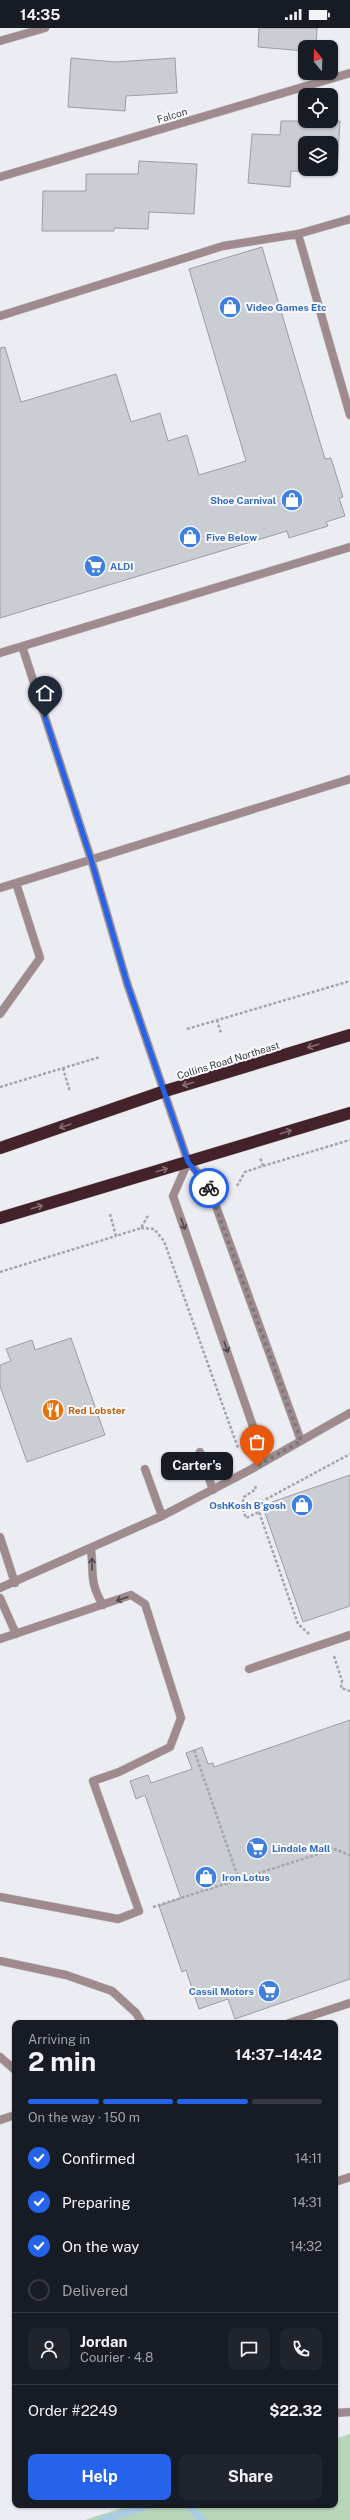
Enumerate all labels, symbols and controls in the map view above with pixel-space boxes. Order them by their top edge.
text: 14:35 [20,6,60,23]
north arrow [298,40,338,80]
map controls [298,40,338,176]
button: locate [298,88,338,128]
street label: Falcon [155,105,189,125]
button: layers [298,136,338,176]
shop icon: Video Games Etc [217,294,243,320]
place label: Video Games Etc [246,301,327,313]
shop icon: Shoe Carnival [279,487,305,513]
place label: Shoe Carnival [210,494,276,506]
shop icon: Five Below [177,524,203,550]
place label: Five Below [206,531,257,543]
supermarket icon: ALDI [82,553,108,579]
place label: ALDI [110,560,133,572]
pin [28,676,62,717]
icon: home [34,682,56,704]
street label: Collins Road Northeast [175,1039,281,1081]
one-way arrow [306,1043,319,1050]
one-way arrow [182,1081,195,1088]
one-way arrow [59,1123,72,1130]
one-way arrow [280,1128,293,1135]
one-way arrow [155,1166,168,1173]
courier [189,1168,229,1208]
icon: bike [198,1177,220,1199]
one-way arrow [31,1203,44,1210]
one-way arrow [180,1218,187,1231]
one-way arrow [222,1341,230,1353]
restaurant icon: Red Lobster [40,1397,66,1423]
place label: Red Lobster [68,1404,126,1416]
pin [240,1425,274,1466]
icon: bag [246,1431,268,1453]
callout: Carter's [161,1452,233,1480]
text: Carter's [172,1458,222,1473]
shop icon: OshKosh B'gosh [289,1492,315,1518]
place label: OshKosh B'gosh [209,1499,286,1511]
one-way arrow [88,1558,96,1571]
one-way arrow [116,1595,128,1603]
supermarket icon: Lindale Mall [244,1835,270,1861]
place label: Lindale Mall [272,1842,330,1854]
shop icon: Iron Lotus [193,1864,219,1890]
place label: Iron Lotus [222,1871,270,1883]
supermarket icon: Cassil Motors [256,1978,282,2004]
place label: Cassil Motors [189,1985,254,1997]
text: Arriving in [28,2032,90,2047]
text: 2 min [28,2046,96,2077]
text: 14:37–14:42 [235,2046,322,2063]
text: On the way · 150 m [28,2110,140,2125]
icon: check [28,2147,50,2169]
text: Confirmed [62,2150,135,2167]
text: 14:11 [295,2151,322,2166]
icon: check [28,2191,50,2213]
text: Preparing [62,2194,131,2211]
text: 14:31 [292,2195,322,2210]
icon: check [28,2235,50,2257]
text: On the way [62,2238,139,2255]
text: 14:32 [290,2239,322,2254]
text: Delivered [62,2282,128,2299]
button: person [28,2328,70,2370]
button: chat [228,2328,270,2370]
button: phone [280,2328,322,2370]
text: Jordan [80,2333,127,2350]
text: Courier · 4.8 [80,2350,153,2365]
text: Order #2249 [28,2402,117,2419]
text: $22.32 [269,2402,322,2419]
button: Help [28,2454,171,2500]
button: Share [179,2454,322,2500]

